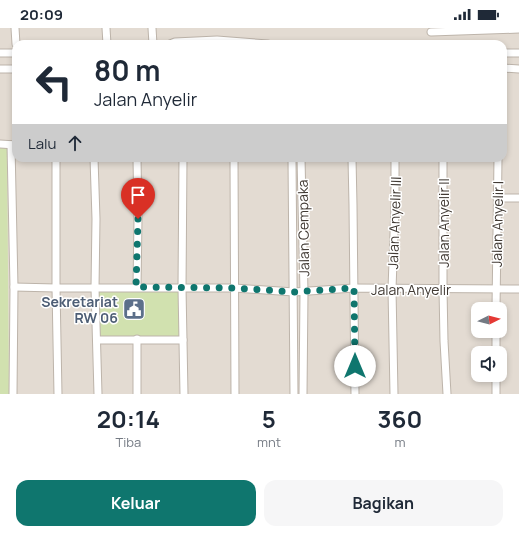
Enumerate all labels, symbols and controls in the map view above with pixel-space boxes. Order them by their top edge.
text: 20:09 [20,4,63,25]
text: 80 m [94,51,160,89]
icon: left [28,56,80,108]
text: Jalan Anyelir [94,87,197,111]
icon: ahead [64,132,86,154]
text: Lalu [28,133,56,154]
street label: Jalan Anyelir III [383,176,405,270]
pin [121,178,155,219]
street label: Jalan Anyelir II [434,178,453,268]
street label: Jalan Cempaka [293,179,313,277]
street label: Jalan Anyelir I [487,181,507,267]
icon: arrive [127,184,149,206]
street label: Jalan Anyelir [371,280,451,299]
place label: Sekretariat RW 06 [41,292,118,327]
public building icon: Sekretariat RW 06 [121,296,147,322]
north arrow [471,302,507,338]
map controls [471,302,507,382]
position arrow [334,345,376,387]
button: sound [471,346,507,382]
text: 20:14 [97,402,160,435]
text: 5 [262,402,276,435]
text: 360 [378,402,422,435]
text: Tiba [116,433,141,451]
text: mnt [257,433,281,451]
text: m [394,433,405,451]
button: Keluar [16,480,256,526]
button: Bagikan [264,480,503,526]

